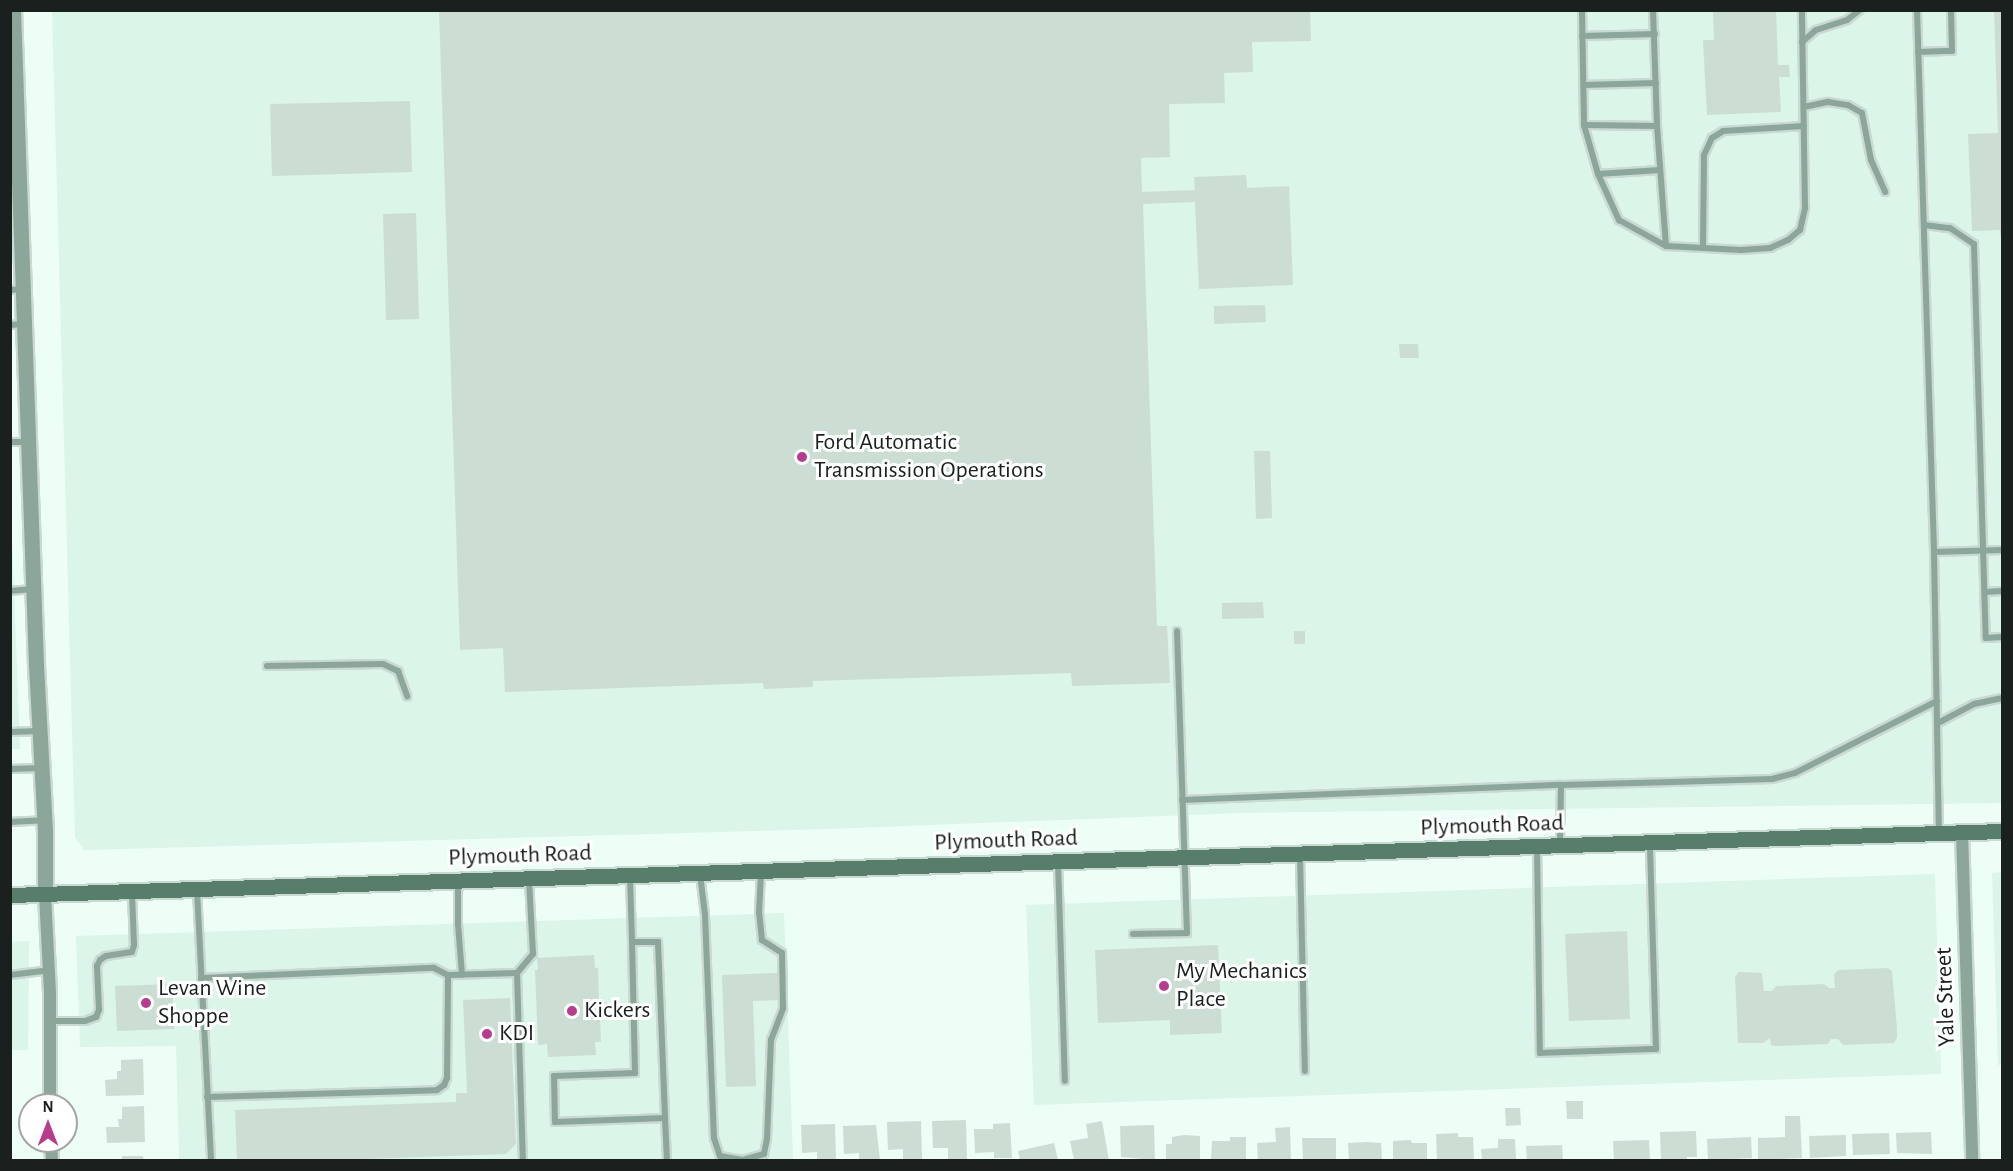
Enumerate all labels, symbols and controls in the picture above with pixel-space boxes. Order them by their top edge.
place label: Ford Automatic Transmission Operations [814,429,1044,485]
marker: Ford Automatic Transmission Operations [795,450,809,464]
street label: Plymouth Road [1420,809,1564,843]
street label: Plymouth Road [934,824,1078,858]
street label: Plymouth Road [448,839,592,873]
street label: Yale Street [1930,947,1962,1047]
place label: My Mechanics Place [1176,958,1307,1014]
place label: Levan Wine Shoppe [158,975,266,1031]
marker: My Mechanics Place [1157,979,1171,993]
marker: Levan Wine Shoppe [139,996,153,1010]
place label: Kickers [584,997,650,1025]
marker: Kickers [565,1004,579,1018]
place label: KDI [499,1020,534,1048]
marker: KDI [480,1027,494,1041]
north arrow [18,1093,78,1153]
text: N [42,1099,54,1115]

